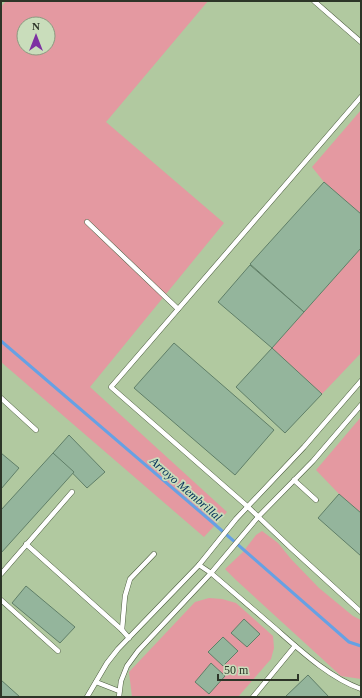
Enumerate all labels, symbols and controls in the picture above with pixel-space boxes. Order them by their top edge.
north arrow [16,16,56,56]
text: N [32,20,40,32]
water label: Arroyo Membrillal [146,453,225,524]
scale bar [218,656,298,682]
text: 50 m [224,663,249,677]

